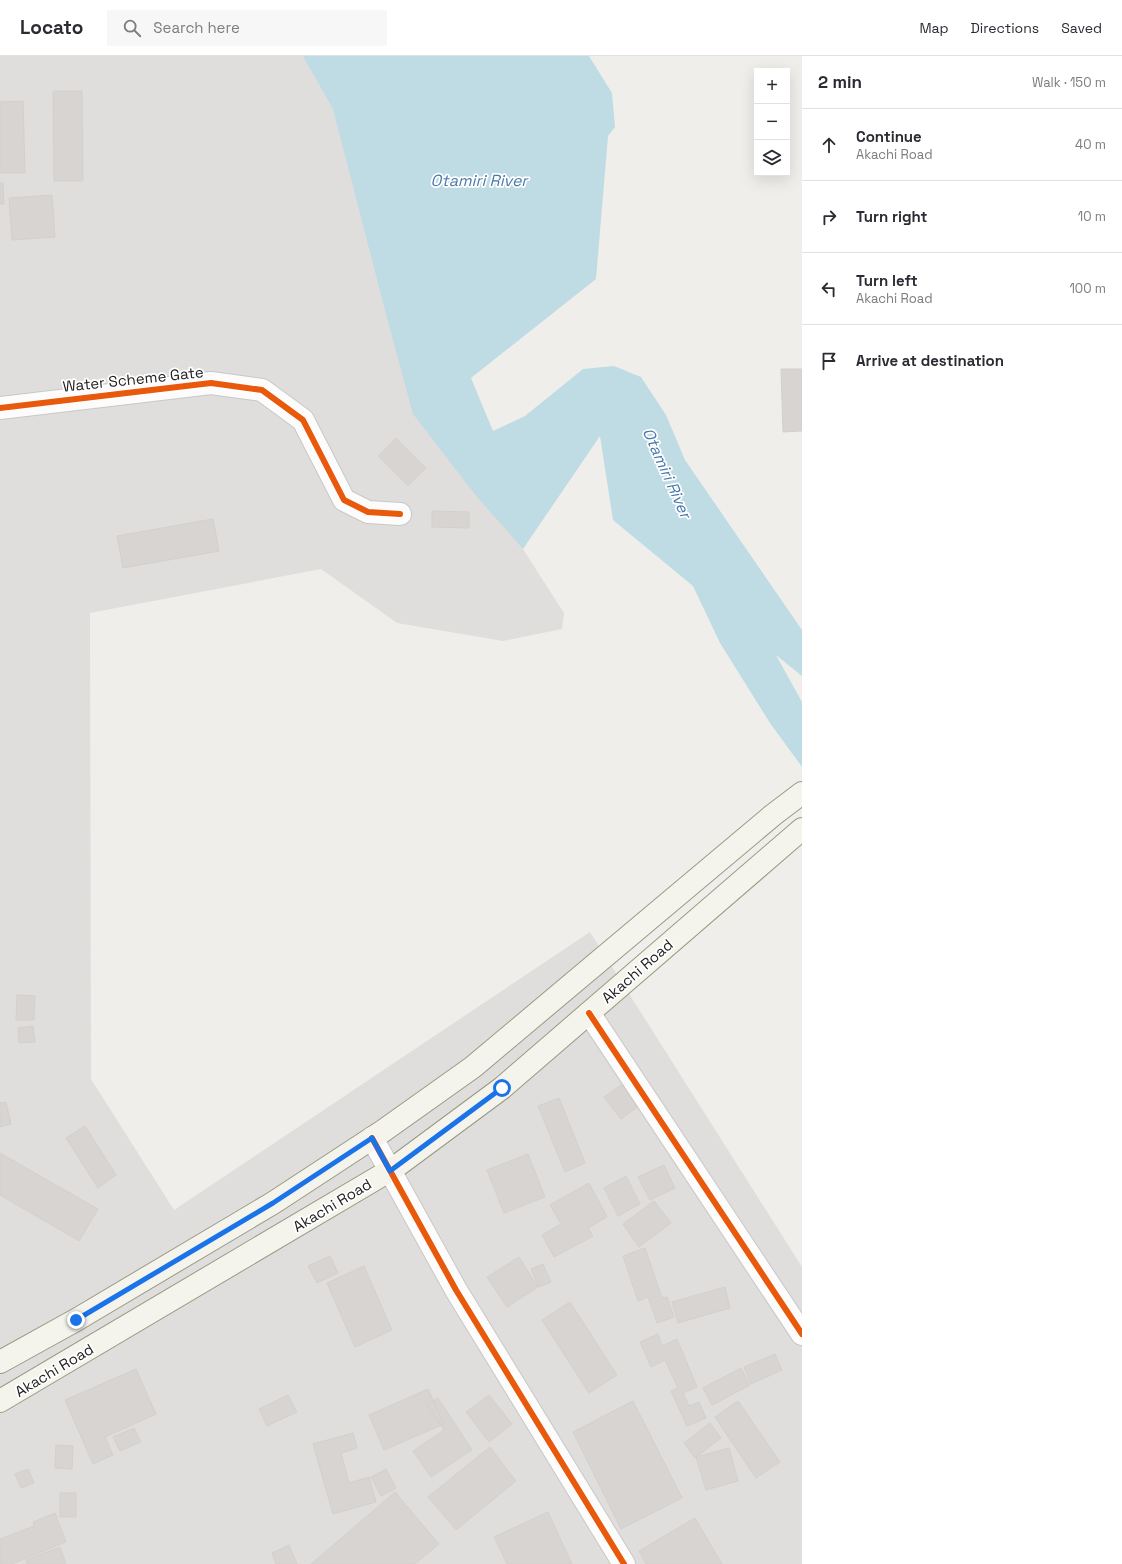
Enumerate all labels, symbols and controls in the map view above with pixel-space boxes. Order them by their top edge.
search box [107,10,387,46]
text: Locato [20,15,83,40]
icon: search [121,17,143,39]
text: Search here [153,18,240,37]
text: Map [919,19,949,37]
text: Directions [971,19,1039,37]
text: Saved [1061,19,1102,37]
map controls [754,68,790,176]
button: + [754,68,790,104]
text: 2 min [818,71,862,93]
text: Walk · 150 m [1032,74,1106,91]
button: − [754,104,790,140]
text: Continue [856,127,922,146]
icon: ahead [818,134,840,156]
text: 40 m [1075,136,1106,153]
button: layers [754,140,790,176]
text: Akachi Road [856,146,933,163]
water label: Otamiri River [431,170,529,191]
icon: right [818,206,840,228]
text: Turn right [856,207,927,226]
text: 10 m [1078,208,1106,225]
text: Turn left [856,271,918,290]
icon: left [818,278,840,300]
text: 100 m [1069,280,1106,297]
text: Akachi Road [856,290,933,307]
icon: arrive [818,350,840,372]
text: Arrive at destination [856,351,1004,370]
street label: Water Scheme Gate [62,362,204,396]
water label: Otamiri River [638,425,697,523]
street label: Akachi Road [597,935,677,1007]
route start [493,1079,511,1097]
street label: Akachi Road [289,1174,375,1236]
route end [67,1311,85,1329]
street label: Akachi Road [11,1339,97,1401]

